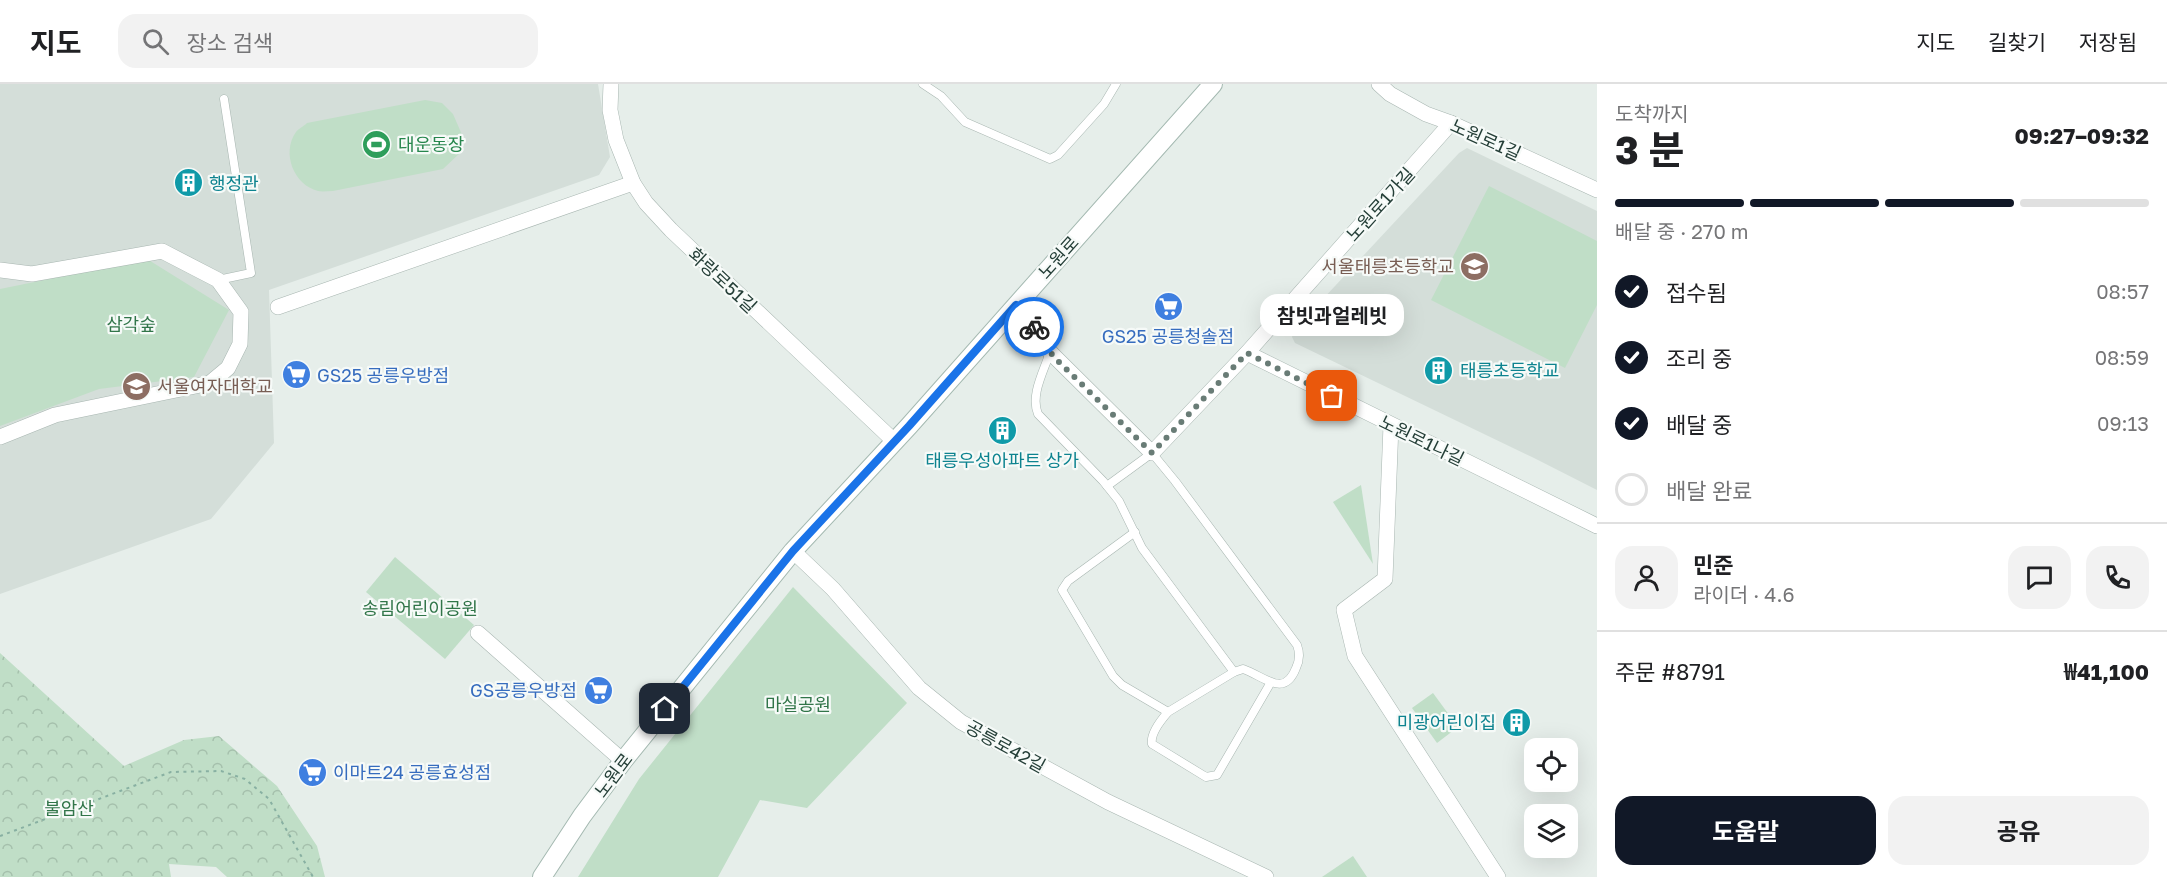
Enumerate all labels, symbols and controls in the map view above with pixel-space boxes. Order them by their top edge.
search box [118,14,538,68]
icon: search [139,25,172,58]
text: 지도 [30,26,82,59]
text: 장소 검색 [187,29,273,56]
text: 지도 [1916,29,1955,55]
text: 길찾기 [1988,29,2046,55]
text: 저장됨 [2079,29,2137,55]
text: 도착까지 [1615,101,1689,125]
street label: 노원로1길 [1447,114,1525,164]
text: 09:27–09:32 [2014,122,2149,149]
text: 3 분 [1615,126,1684,173]
sports icon: 대운동장 [361,128,393,160]
place label: 대운동장 [398,133,464,155]
street label: 노원로1가길 [1341,163,1419,245]
building icon: 행정관 [172,167,204,199]
place label: 행정관 [209,172,259,194]
text: 배달 중 · 270 m [1615,219,1749,243]
street label: 노원로 [1033,231,1083,283]
street label: 화랑로51길 [684,243,762,317]
school or university icon: 서울태릉초등학교 [1459,250,1491,282]
place label: 서울태릉초등학교 [1322,255,1454,277]
icon: check [1615,275,1648,308]
text: 접수됨 [1666,279,1727,306]
text: 08:57 [2096,279,2149,303]
supermarket icon: GS25 공릉청솔점 [1152,291,1184,323]
callout: 참빗과얼레빗 [1260,294,1404,336]
courier [1004,297,1064,357]
text: 참빗과얼레빗 [1277,303,1387,327]
icon: bike [1018,311,1051,344]
park label: 삼각숲 [106,313,156,335]
place label: GS25 공릉청솔점 [1102,325,1234,347]
icon: check [1615,341,1648,374]
text: 조리 중 [1666,345,1732,372]
text: 08:59 [2095,345,2149,369]
building icon: 태릉초등학교 [1423,354,1455,386]
supermarket icon: GS25 공릉우방점 [280,359,312,391]
place label: 태릉초등학교 [1460,359,1559,381]
place label: GS25 공릉우방점 [317,364,449,386]
school or university icon: 서울여자대학교 [120,370,152,402]
pin [1306,370,1357,421]
place label: 서울여자대학교 [157,375,273,397]
icon: bag [1315,379,1348,412]
icon: check [1615,407,1648,440]
street label: 노원로1나길 [1376,410,1468,470]
text: 배달 중 [1666,411,1732,438]
text: 09:13 [2097,411,2149,435]
building icon: 태릉우성아파트 상가 [986,415,1018,447]
place label: 태릉우성아파트 상가 [925,449,1079,471]
text: 배달 완료 [1666,477,1752,504]
button: person [1615,546,1678,609]
button: chat [2008,546,2071,609]
button: phone [2086,546,2149,609]
text: 민준 [1693,551,1733,578]
text: 라이더 · 4.6 [1693,582,1795,606]
park label: 송림어린이공원 [362,597,478,619]
text: 주문 #8791 [1615,658,1725,685]
text: ₩41,100 [2064,658,2149,685]
supermarket icon: GS공릉우방점 [582,674,614,706]
place label: GS공릉우방점 [470,679,577,701]
pin [639,683,690,734]
icon: home [648,692,681,725]
park label: 마실공원 [765,693,831,715]
building icon: 미광어린이집 [1501,706,1533,738]
place label: 미광어린이집 [1397,711,1496,733]
street label: 공릉로42길 [962,715,1050,777]
map controls [1524,738,1578,858]
button: locate [1524,738,1578,792]
street label: 노원로 [589,749,637,801]
supermarket icon: 이마트24 공릉효성점 [296,756,328,788]
place label: 이마트24 공릉효성점 [333,761,491,783]
button: 도움말 [1615,796,1876,865]
button: 공유 [1888,796,2149,865]
park label: 불암산 [44,797,94,819]
button: layers [1524,804,1578,858]

